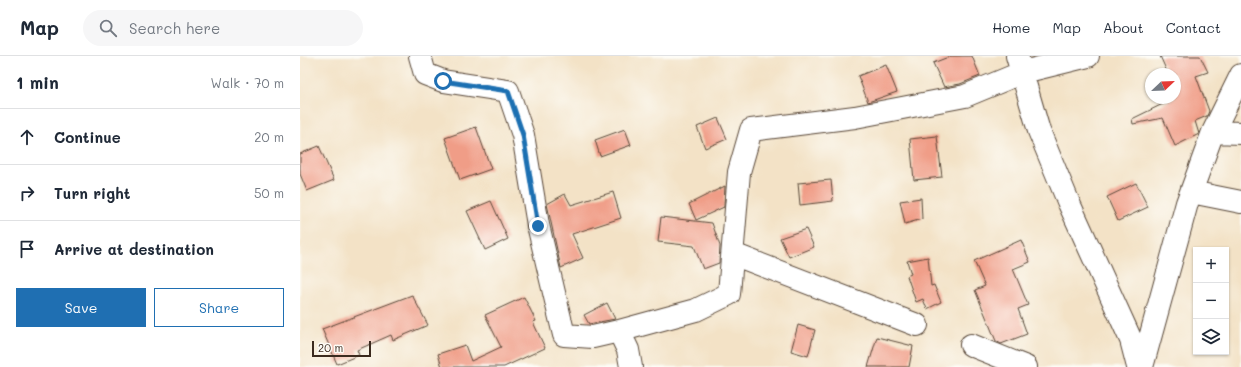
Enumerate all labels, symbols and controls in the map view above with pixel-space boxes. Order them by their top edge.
search box [83,10,363,46]
text: Map [20,15,59,40]
icon: search [97,17,119,39]
text: Search here [129,18,220,38]
text: Home [992,18,1030,37]
text: Map [1052,18,1081,37]
text: About [1103,18,1144,37]
text: Contact [1166,18,1221,37]
north arrow [1145,68,1181,104]
text: 1 min [16,71,59,93]
route start [434,72,452,90]
text: Walk · 70 m [211,74,284,91]
icon: ahead [16,126,38,148]
text: Continue [54,127,121,147]
text: 20 m [254,128,284,145]
icon: right [16,182,38,204]
text: Turn right [54,183,131,203]
text: 50 m [254,184,284,201]
route end [529,217,547,235]
icon: arrive [16,238,38,260]
text: Arrive at destination [54,239,214,259]
map controls [1193,247,1229,355]
button: + [1193,247,1229,283]
button: − [1193,283,1229,319]
button: Save [16,288,146,327]
button: Share [154,288,284,327]
button: layers [1193,319,1229,355]
scale bar [312,339,371,358]
text: 20 m [318,340,343,355]

